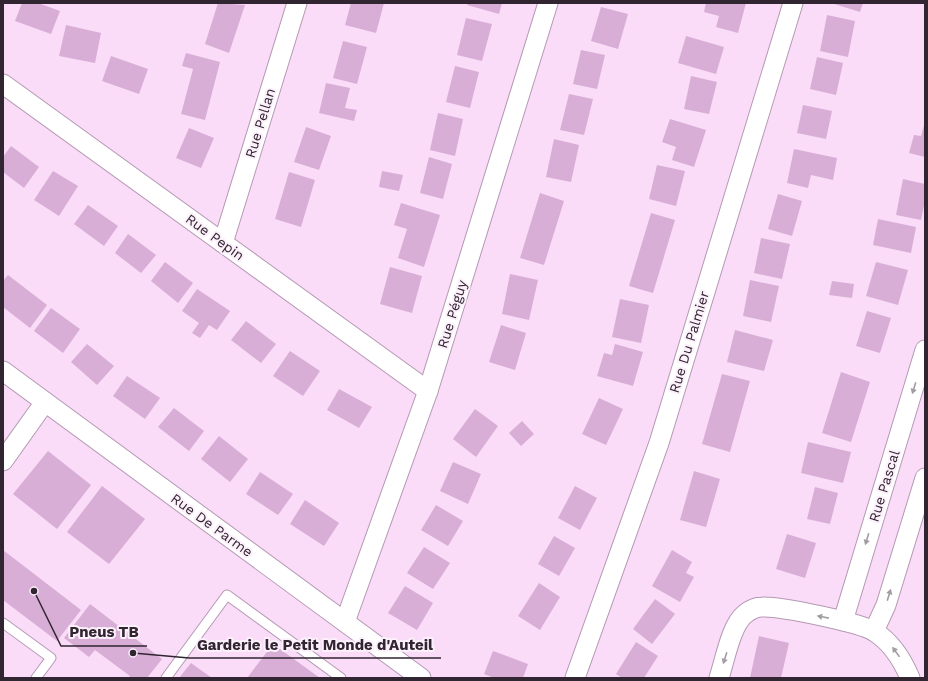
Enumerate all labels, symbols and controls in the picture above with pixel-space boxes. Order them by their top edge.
street label: Rue Pellan [242,86,278,160]
street label: Rue Pepin [183,210,247,264]
street label: Rue Péguy [434,277,470,350]
street label: Rue Du Palmier [666,289,712,395]
one-way arrow [911,382,917,394]
street label: Rue Pascal [865,447,903,524]
street label: Rue De Parme [168,490,256,560]
one-way arrow [864,533,870,545]
one-way arrow [886,589,892,601]
one-way arrow [817,614,829,620]
callout: Pneus TB [61,619,147,646]
text: Pneus TB [69,623,139,641]
callout: Garderie le Petit Monde d'Auteil [189,631,441,658]
text: Garderie le Petit Monde d'Auteil [197,636,433,654]
one-way arrow [892,646,900,657]
one-way arrow [722,653,728,665]

